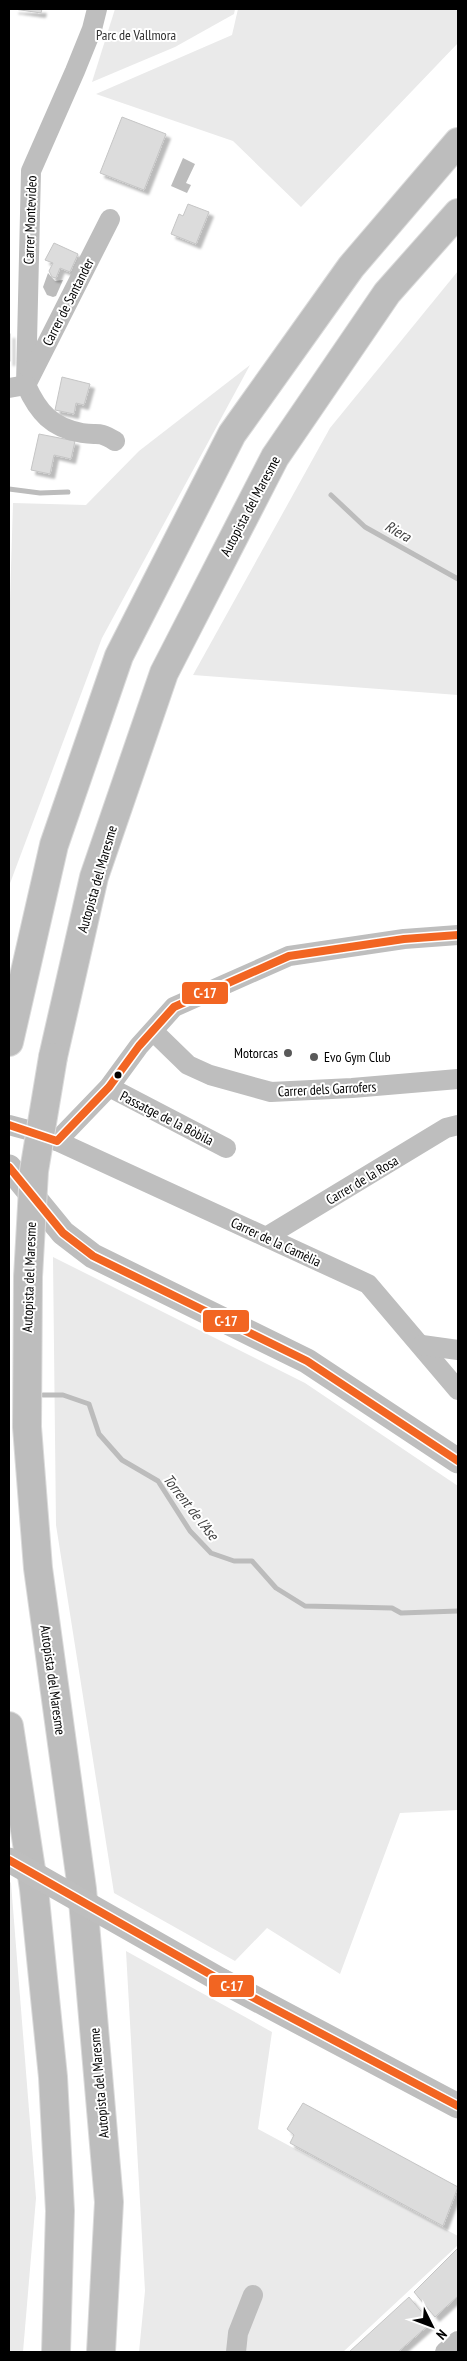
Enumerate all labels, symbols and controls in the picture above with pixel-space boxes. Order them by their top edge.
park label: Parc de Vallmora [96,26,176,44]
street label: Carrer Montevideo [19,175,41,265]
street label: Carrer de Santander [38,255,98,349]
street label: Autopista del Maresme [216,453,284,559]
water label: Riera [382,516,415,546]
street label: Autopista del Maresme [73,823,121,935]
line badge: C-17 [181,981,229,1005]
text: C-17 [193,984,217,1002]
place label: Motorcas [234,1044,278,1062]
marker: Motorcas [282,1047,294,1059]
place label: Evo Gym Club [324,1048,391,1066]
marker: Evo Gym Club [308,1051,320,1063]
unlabelled marker [113,1070,123,1080]
street label: Carrer dels Garrofers [277,1077,377,1101]
street label: Passatge de la Bòbila [117,1087,217,1149]
street label: Carrer de la Rosa [323,1151,401,1209]
street label: Carrer de la Camèlia [228,1213,324,1271]
street label: Autopista del Maresme [18,1221,40,1333]
line badge: C-17 [202,1309,250,1333]
text: C-17 [214,1312,238,1330]
water label: Torrent de l'Ase [159,1470,223,1545]
street label: Autopista del Maresme [36,1624,70,1736]
line badge: C-17 [208,1974,255,1998]
text: C-17 [220,1977,244,1995]
street label: Autopista del Maresme [85,2027,113,2139]
north arrow [407,2301,457,2351]
text: N [432,2326,451,2344]

